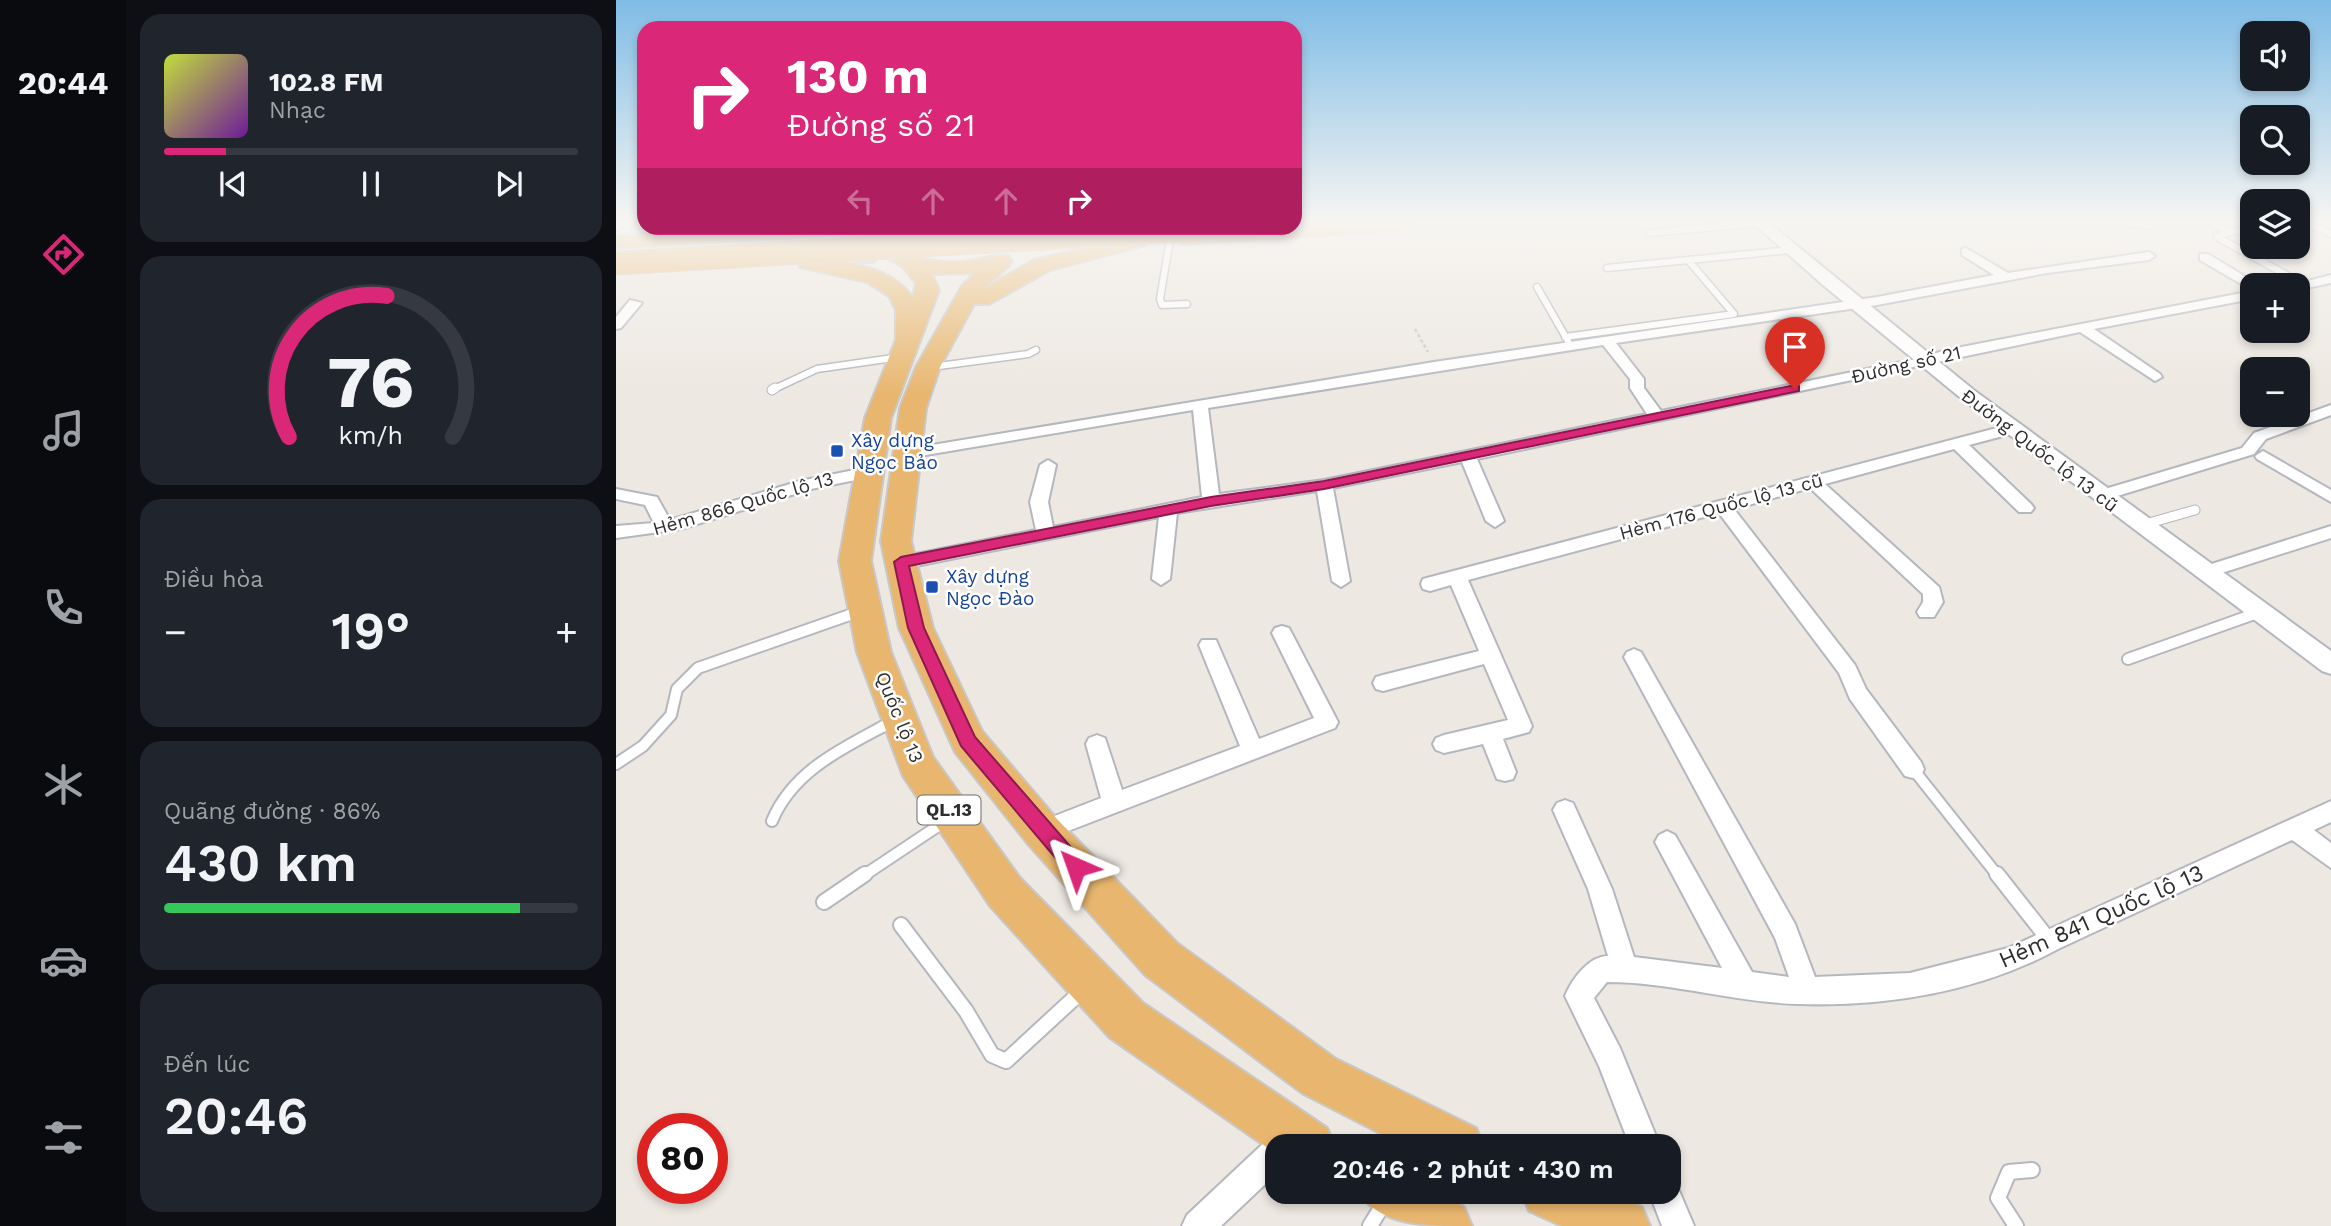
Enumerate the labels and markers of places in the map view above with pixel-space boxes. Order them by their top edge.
pin [1765,317,1825,389]
place label: Xây dựng Ngọc Bảo [851,429,938,474]
marker: Xây dựng Ngọc Bảo [829,443,845,459]
place label: Xây dựng Ngọc Đào [946,565,1035,610]
marker: Xây dựng Ngọc Đào [924,579,940,595]

